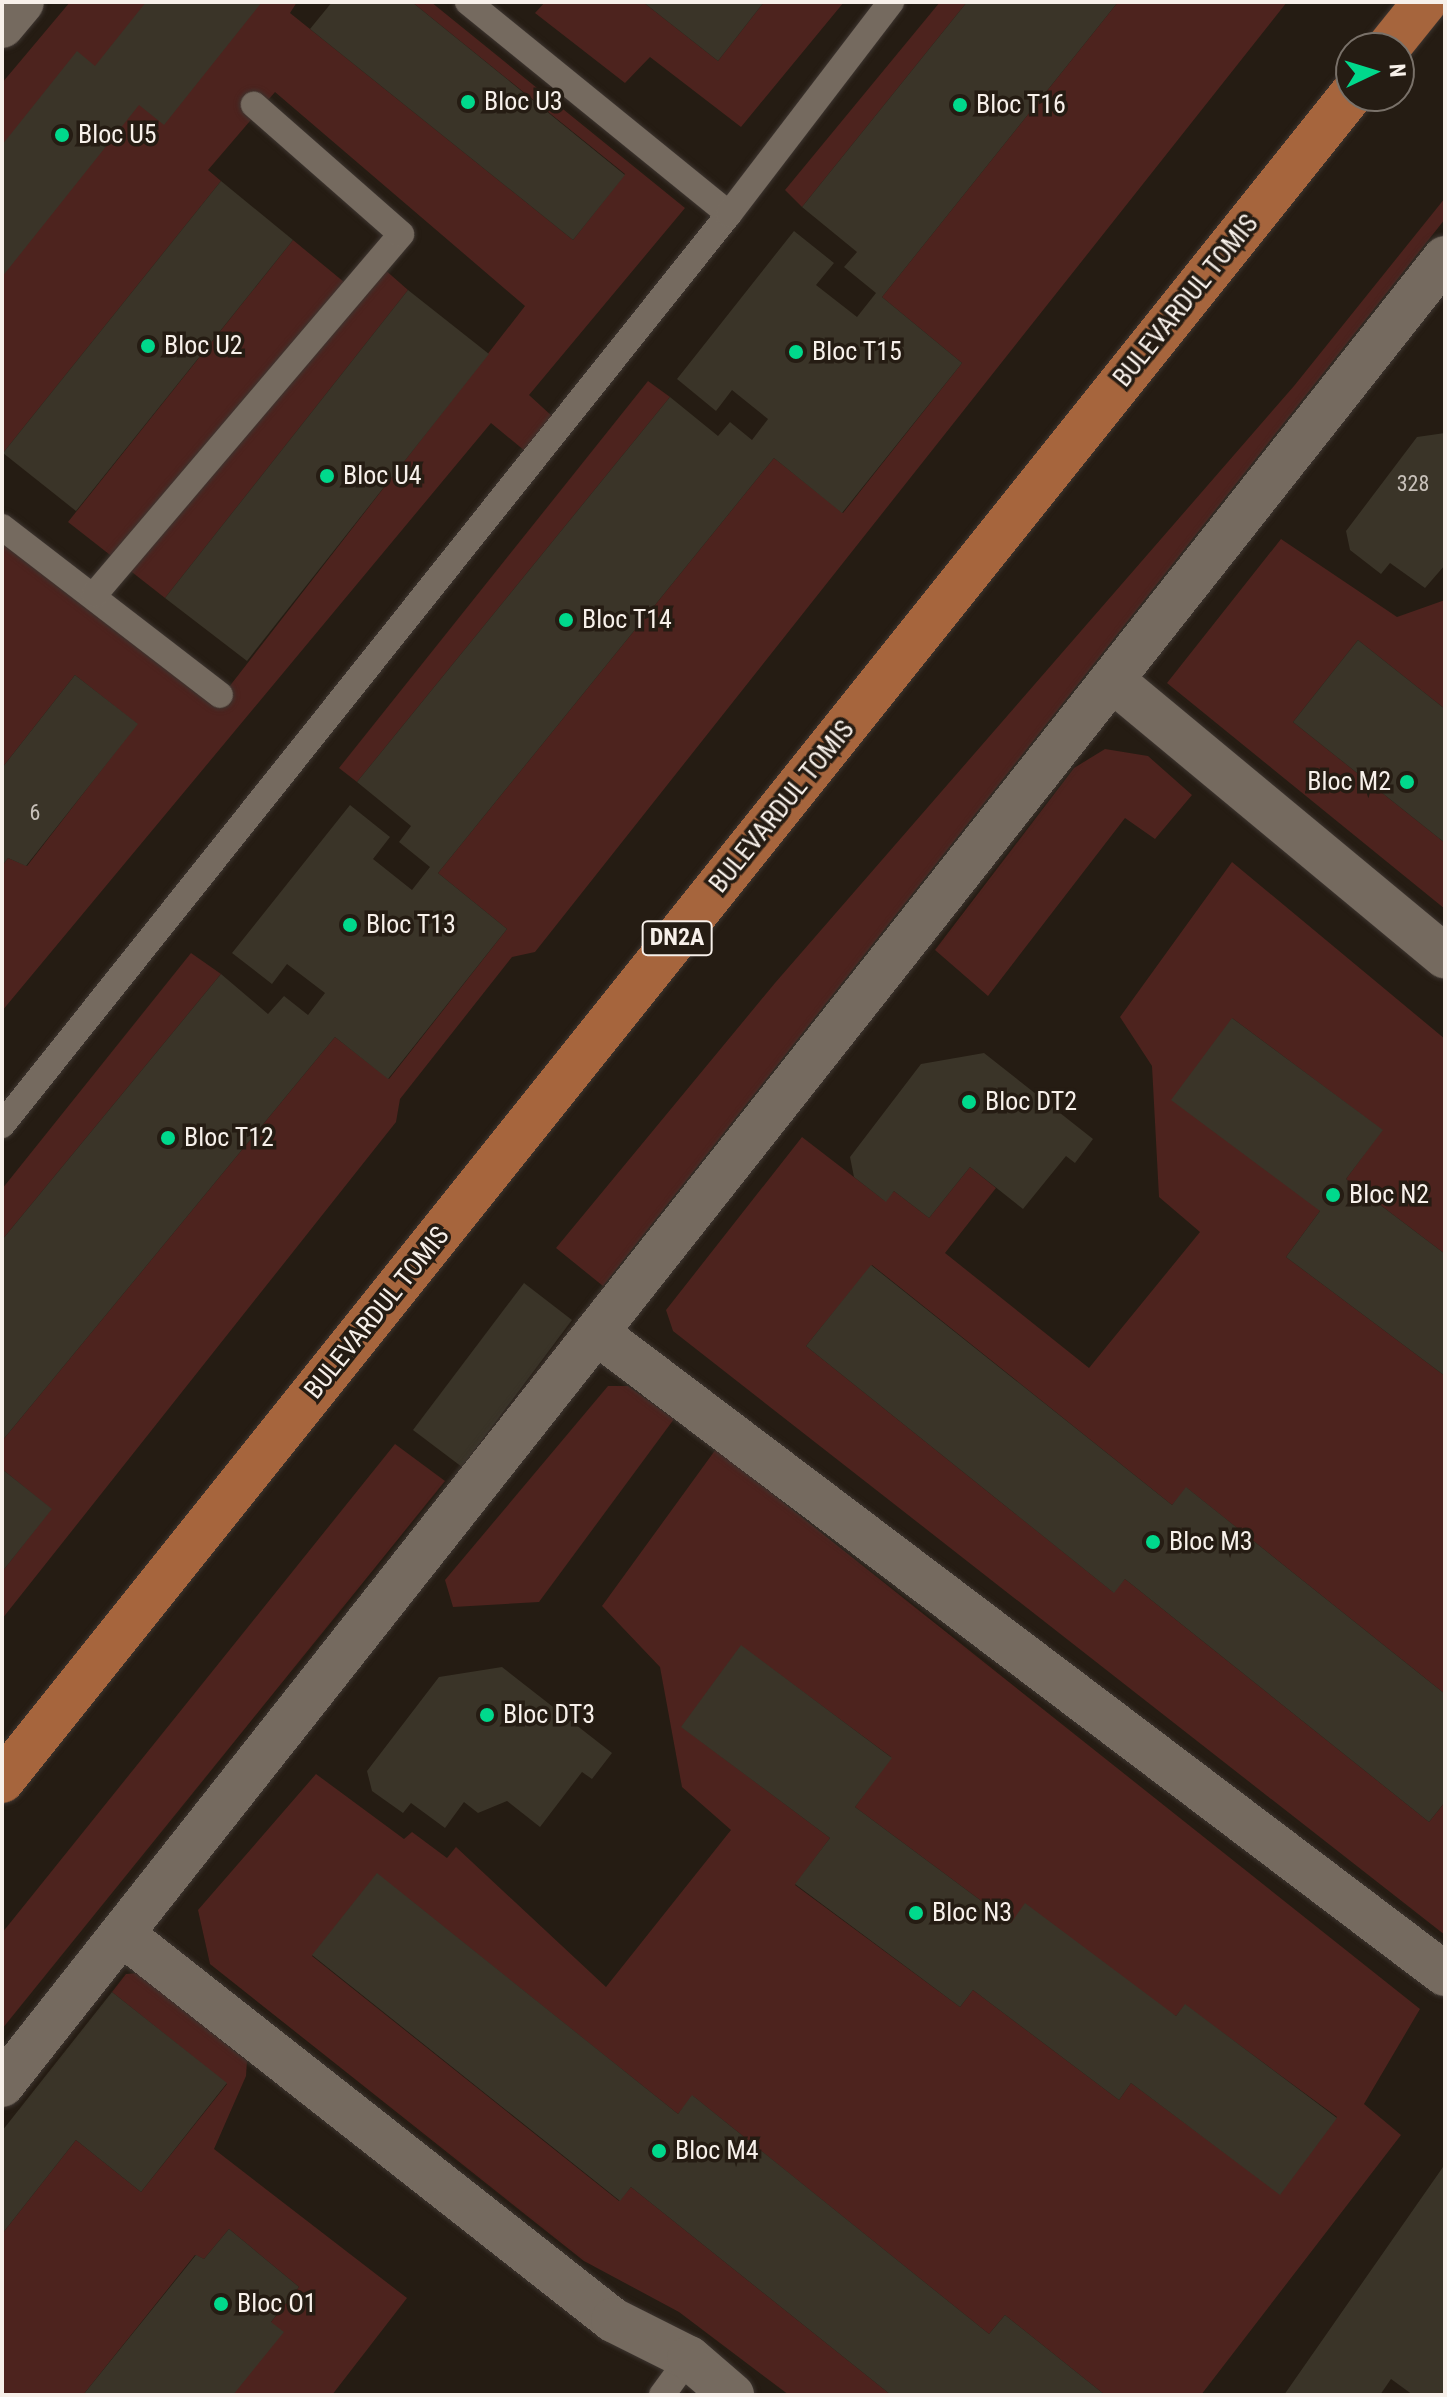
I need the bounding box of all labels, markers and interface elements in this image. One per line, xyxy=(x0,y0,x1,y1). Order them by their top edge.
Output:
north arrow xyxy=(1335,32,1415,112)
text: N xyxy=(1385,63,1410,78)
place label: Bloc U3 xyxy=(484,86,563,118)
place label: Bloc T16 xyxy=(976,89,1066,121)
marker: Bloc U3 xyxy=(459,93,477,111)
marker: Bloc T16 xyxy=(951,96,969,114)
place label: Bloc U5 xyxy=(78,119,157,151)
marker: Bloc U5 xyxy=(53,126,71,144)
street label: BULEVARDUL TOMIS xyxy=(1107,209,1265,393)
place label: Bloc U2 xyxy=(164,330,243,362)
place label: Bloc T15 xyxy=(812,336,902,368)
marker: Bloc U2 xyxy=(139,337,157,355)
marker: Bloc T15 xyxy=(787,343,805,361)
place label: Bloc U4 xyxy=(343,460,422,492)
marker: Bloc U4 xyxy=(318,467,336,485)
house number: 328 xyxy=(1397,471,1429,497)
place label: Bloc T14 xyxy=(582,604,672,636)
marker: Bloc T14 xyxy=(557,611,575,629)
street label: BULEVARDUL TOMIS xyxy=(703,715,861,899)
place label: Bloc M2 xyxy=(1307,766,1391,798)
marker: Bloc M2 xyxy=(1398,773,1416,791)
house number: 6 xyxy=(30,800,40,826)
place label: Bloc T13 xyxy=(366,909,456,941)
marker: Bloc T13 xyxy=(341,916,359,934)
road number: DN2A xyxy=(641,918,713,958)
place label: Bloc DT2 xyxy=(985,1086,1077,1118)
marker: Bloc DT2 xyxy=(960,1093,978,1111)
place label: Bloc T12 xyxy=(184,1122,274,1154)
marker: Bloc T12 xyxy=(159,1129,177,1147)
place label: Bloc N2 xyxy=(1349,1179,1429,1211)
marker: Bloc N2 xyxy=(1324,1186,1342,1204)
street label: BULEVARDUL TOMIS xyxy=(298,1221,456,1405)
place label: Bloc M3 xyxy=(1169,1526,1253,1558)
marker: Bloc M3 xyxy=(1144,1533,1162,1551)
place label: Bloc DT3 xyxy=(503,1699,595,1731)
marker: Bloc DT3 xyxy=(478,1706,496,1724)
place label: Bloc N3 xyxy=(932,1897,1012,1929)
marker: Bloc N3 xyxy=(907,1904,925,1922)
place label: Bloc M4 xyxy=(675,2135,759,2167)
marker: Bloc M4 xyxy=(650,2142,668,2160)
place label: Bloc O1 xyxy=(237,2288,317,2320)
marker: Bloc O1 xyxy=(212,2295,230,2313)

